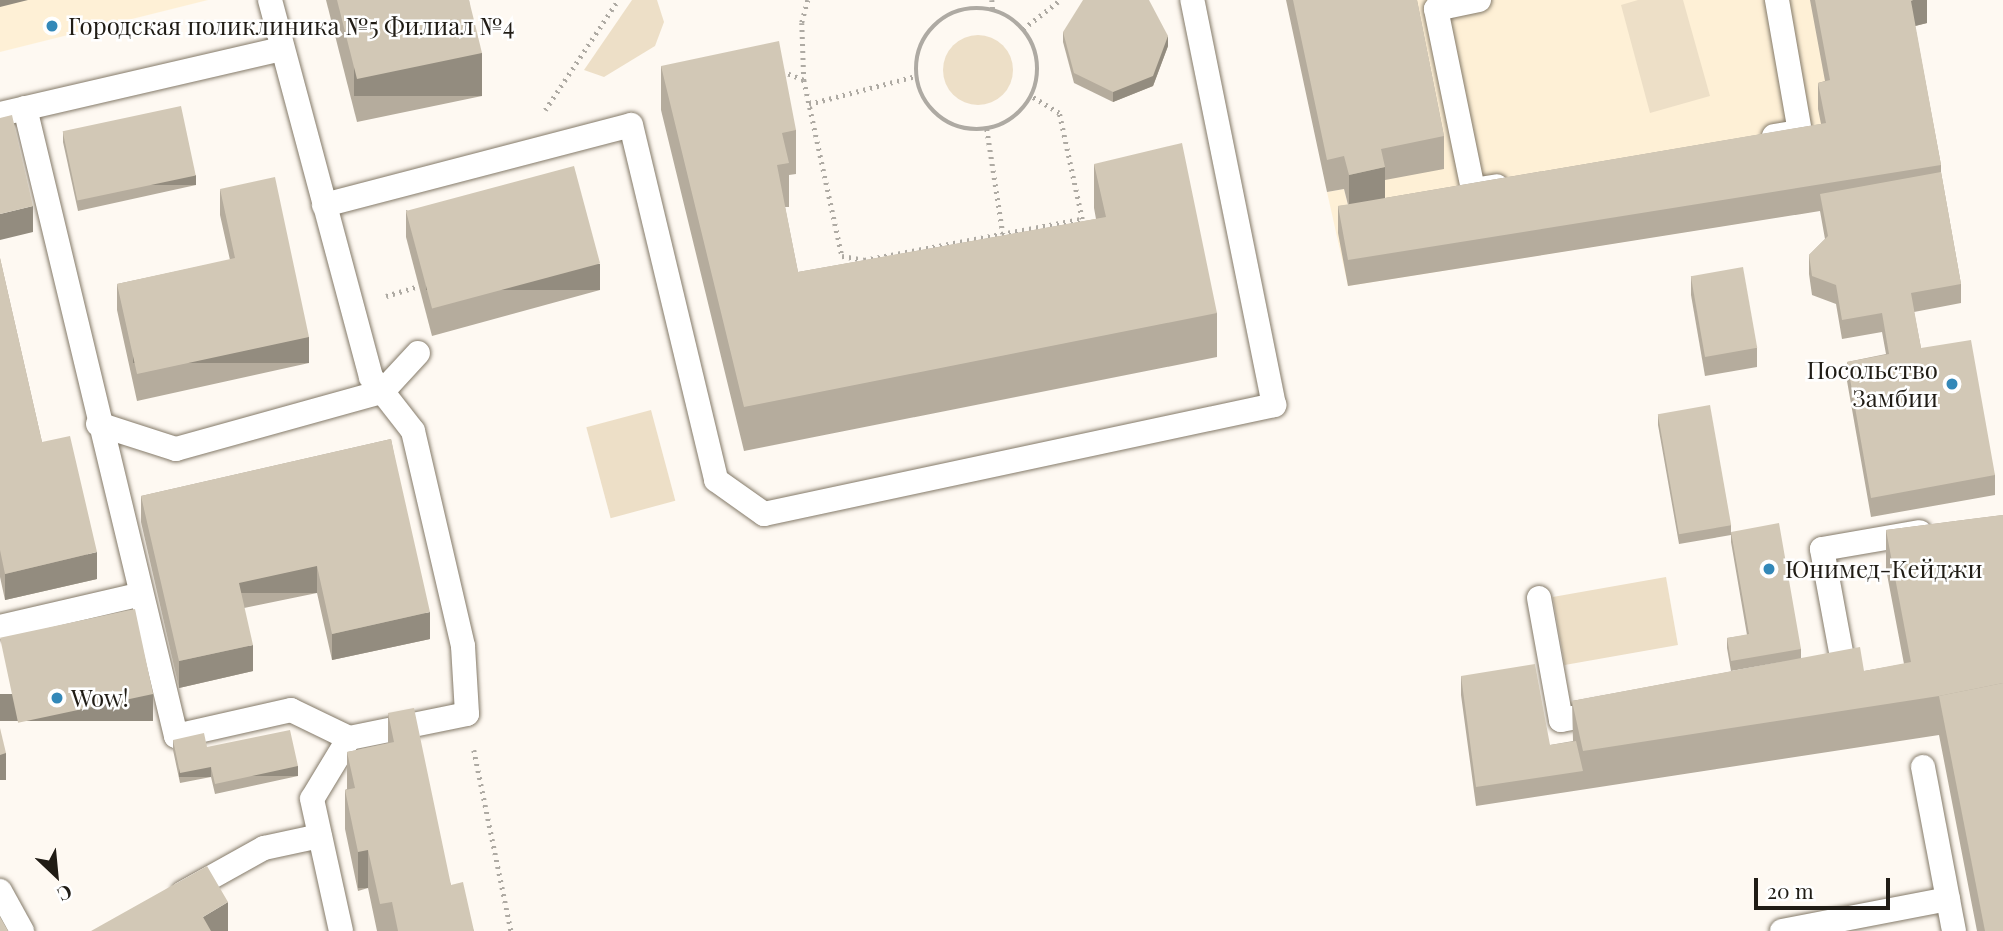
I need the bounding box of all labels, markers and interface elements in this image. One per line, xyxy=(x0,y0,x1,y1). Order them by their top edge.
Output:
place label: Городская поликлиника №5 Филиал №4 xyxy=(68,12,515,40)
marker: Городская поликлиника №5 Филиал №4 xyxy=(42,16,62,36)
place label: Посольство Замбии xyxy=(1807,356,1938,412)
marker: Посольство Замбии xyxy=(1944,376,1960,392)
place label: Юнимед-Кейджи xyxy=(1785,555,1982,583)
marker: Юнимед-Кейджи xyxy=(1759,559,1779,579)
place label: Wow! xyxy=(71,684,129,712)
marker: Wow! xyxy=(49,690,65,706)
north arrow xyxy=(21,840,91,910)
scale bar xyxy=(1758,864,1895,908)
text: 20 m xyxy=(1767,876,1814,904)
text: С xyxy=(53,879,77,908)

